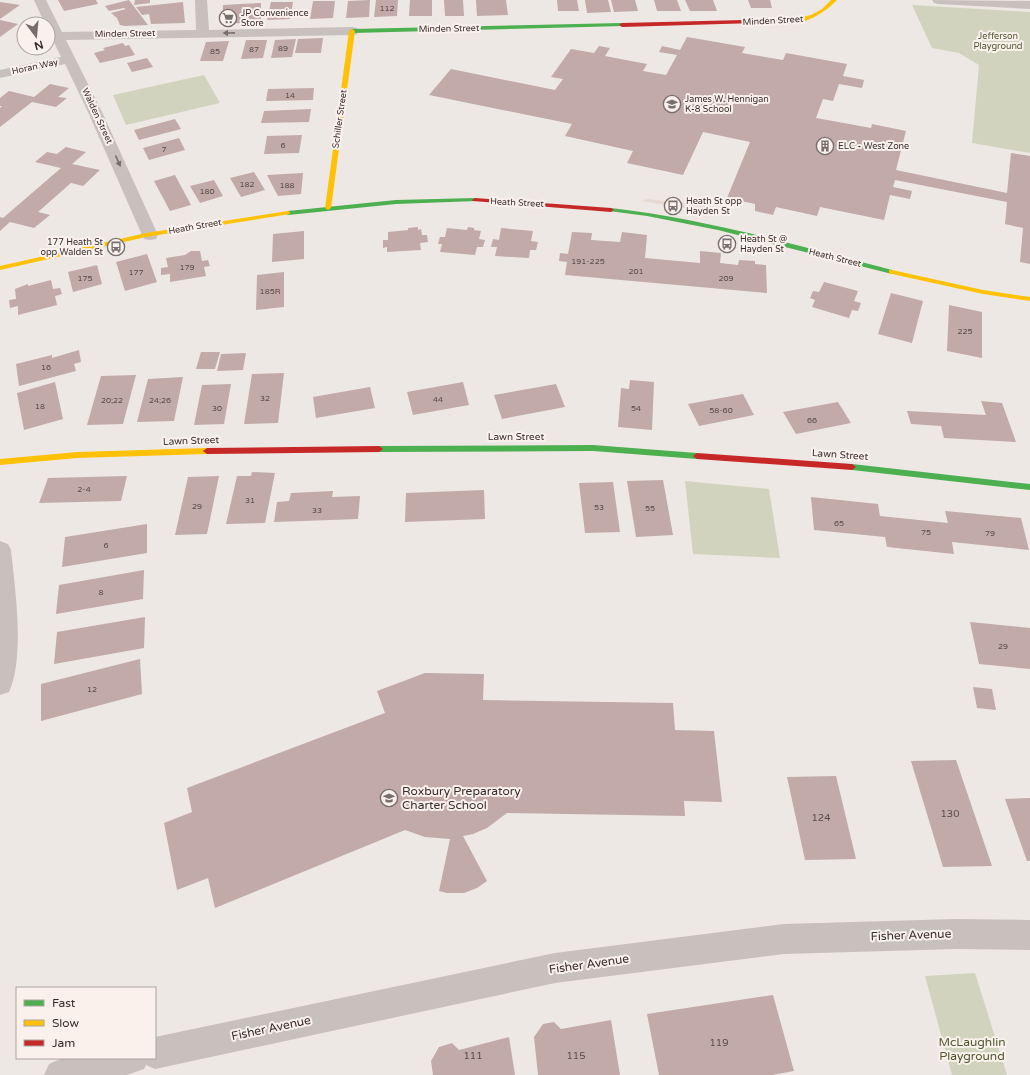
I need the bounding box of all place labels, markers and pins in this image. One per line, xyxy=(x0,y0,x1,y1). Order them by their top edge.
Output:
supermarket icon: JP Convenience Store xyxy=(218,8,238,28)
place label: JP Convenience Store xyxy=(241,8,309,29)
school or university icon: James W. Hennigan K-8 School xyxy=(662,94,682,114)
place label: James W. Hennigan K-8 School xyxy=(685,94,769,115)
building icon: ELC - West Zone xyxy=(815,136,835,156)
place label: ELC - West Zone xyxy=(838,141,909,152)
bus stop icon: Heath St opp Hayden St xyxy=(663,196,683,216)
place label: Heath St opp Hayden St xyxy=(686,196,742,217)
bus stop icon: Heath St @ Hayden St xyxy=(717,234,737,254)
place label: Heath St @ Hayden St xyxy=(740,234,787,255)
place label: 177 Heath St opp Walden St xyxy=(40,237,104,258)
bus stop icon: 177 Heath St opp Walden St xyxy=(106,237,126,257)
place label: Roxbury Preparatory Charter School xyxy=(402,784,521,812)
school or university icon: Roxbury Preparatory Charter School xyxy=(379,788,399,808)

